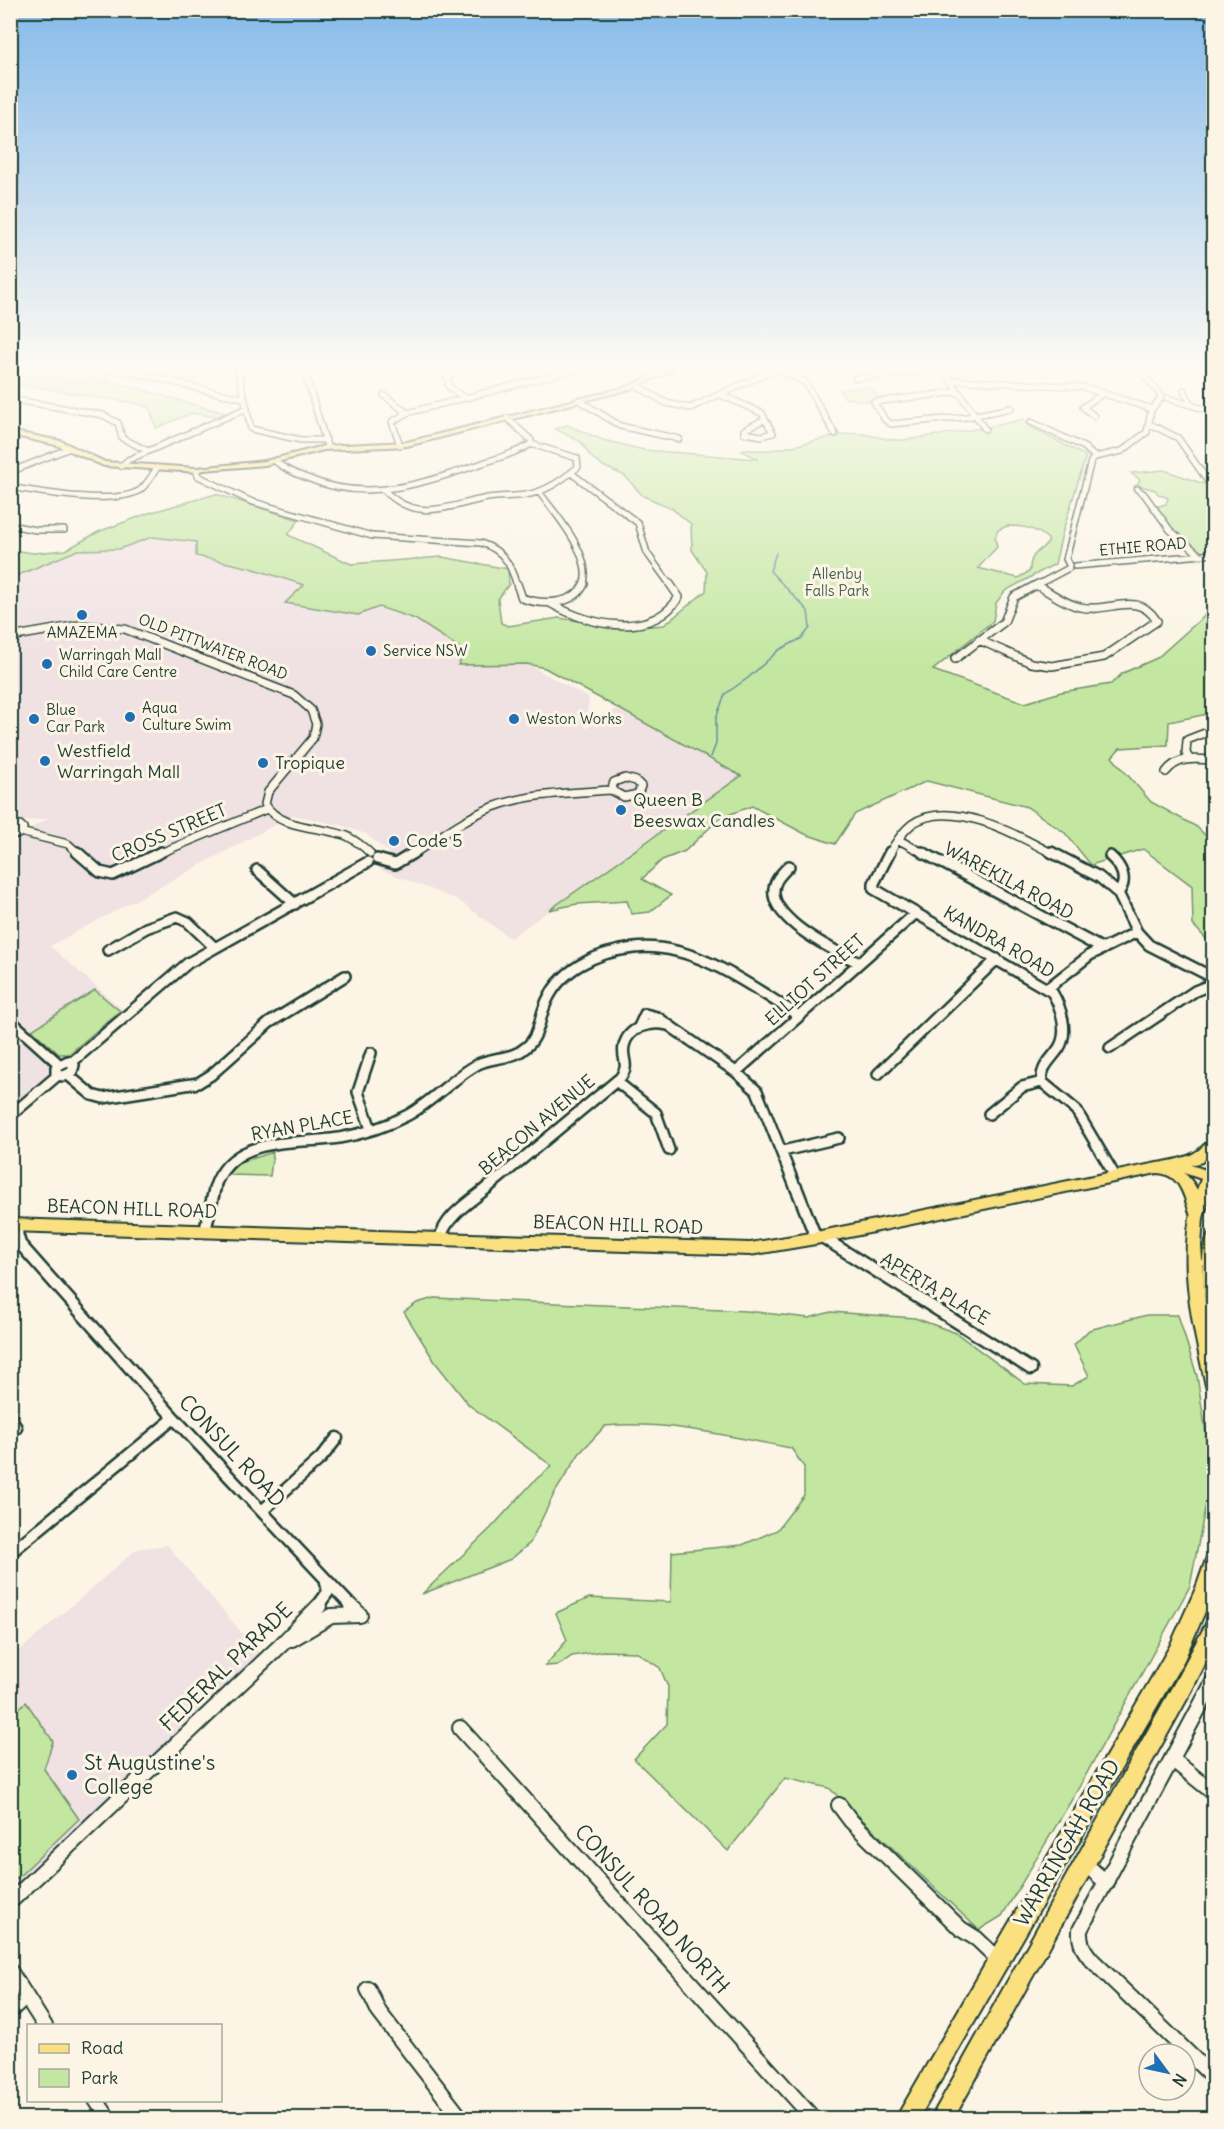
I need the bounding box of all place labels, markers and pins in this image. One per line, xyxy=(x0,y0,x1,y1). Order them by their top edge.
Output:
marker: AMAZEMA xyxy=(75,608,89,622)
place label: AMAZEMA xyxy=(47,623,118,642)
place label: Service NSW xyxy=(383,641,468,660)
marker: Service NSW xyxy=(364,644,378,658)
place label: Warringah Mall Child Care Centre xyxy=(59,645,177,681)
marker: Warringah Mall Child Care Centre xyxy=(40,657,54,671)
place label: Aqua Culture Swim xyxy=(142,698,231,734)
place label: Blue Car Park xyxy=(46,700,105,736)
place label: Weston Works xyxy=(526,709,622,728)
marker: Aqua Culture Swim xyxy=(123,710,137,724)
marker: Blue Car Park xyxy=(27,712,41,726)
marker: Weston Works xyxy=(507,712,521,726)
place label: Westfield Warringah Mall xyxy=(57,739,180,783)
place label: Tropique xyxy=(275,751,345,774)
marker: Westfield Warringah Mall xyxy=(38,754,52,768)
marker: Tropique xyxy=(256,756,270,770)
place label: Queen B Beeswax Candles xyxy=(633,788,775,832)
marker: Queen B Beeswax Candles xyxy=(614,803,628,817)
place label: Code 5 xyxy=(406,829,463,852)
marker: Code 5 xyxy=(387,834,401,848)
place label: St Augustine's College xyxy=(84,1749,215,1800)
marker: St Augustine's College xyxy=(65,1768,79,1782)

